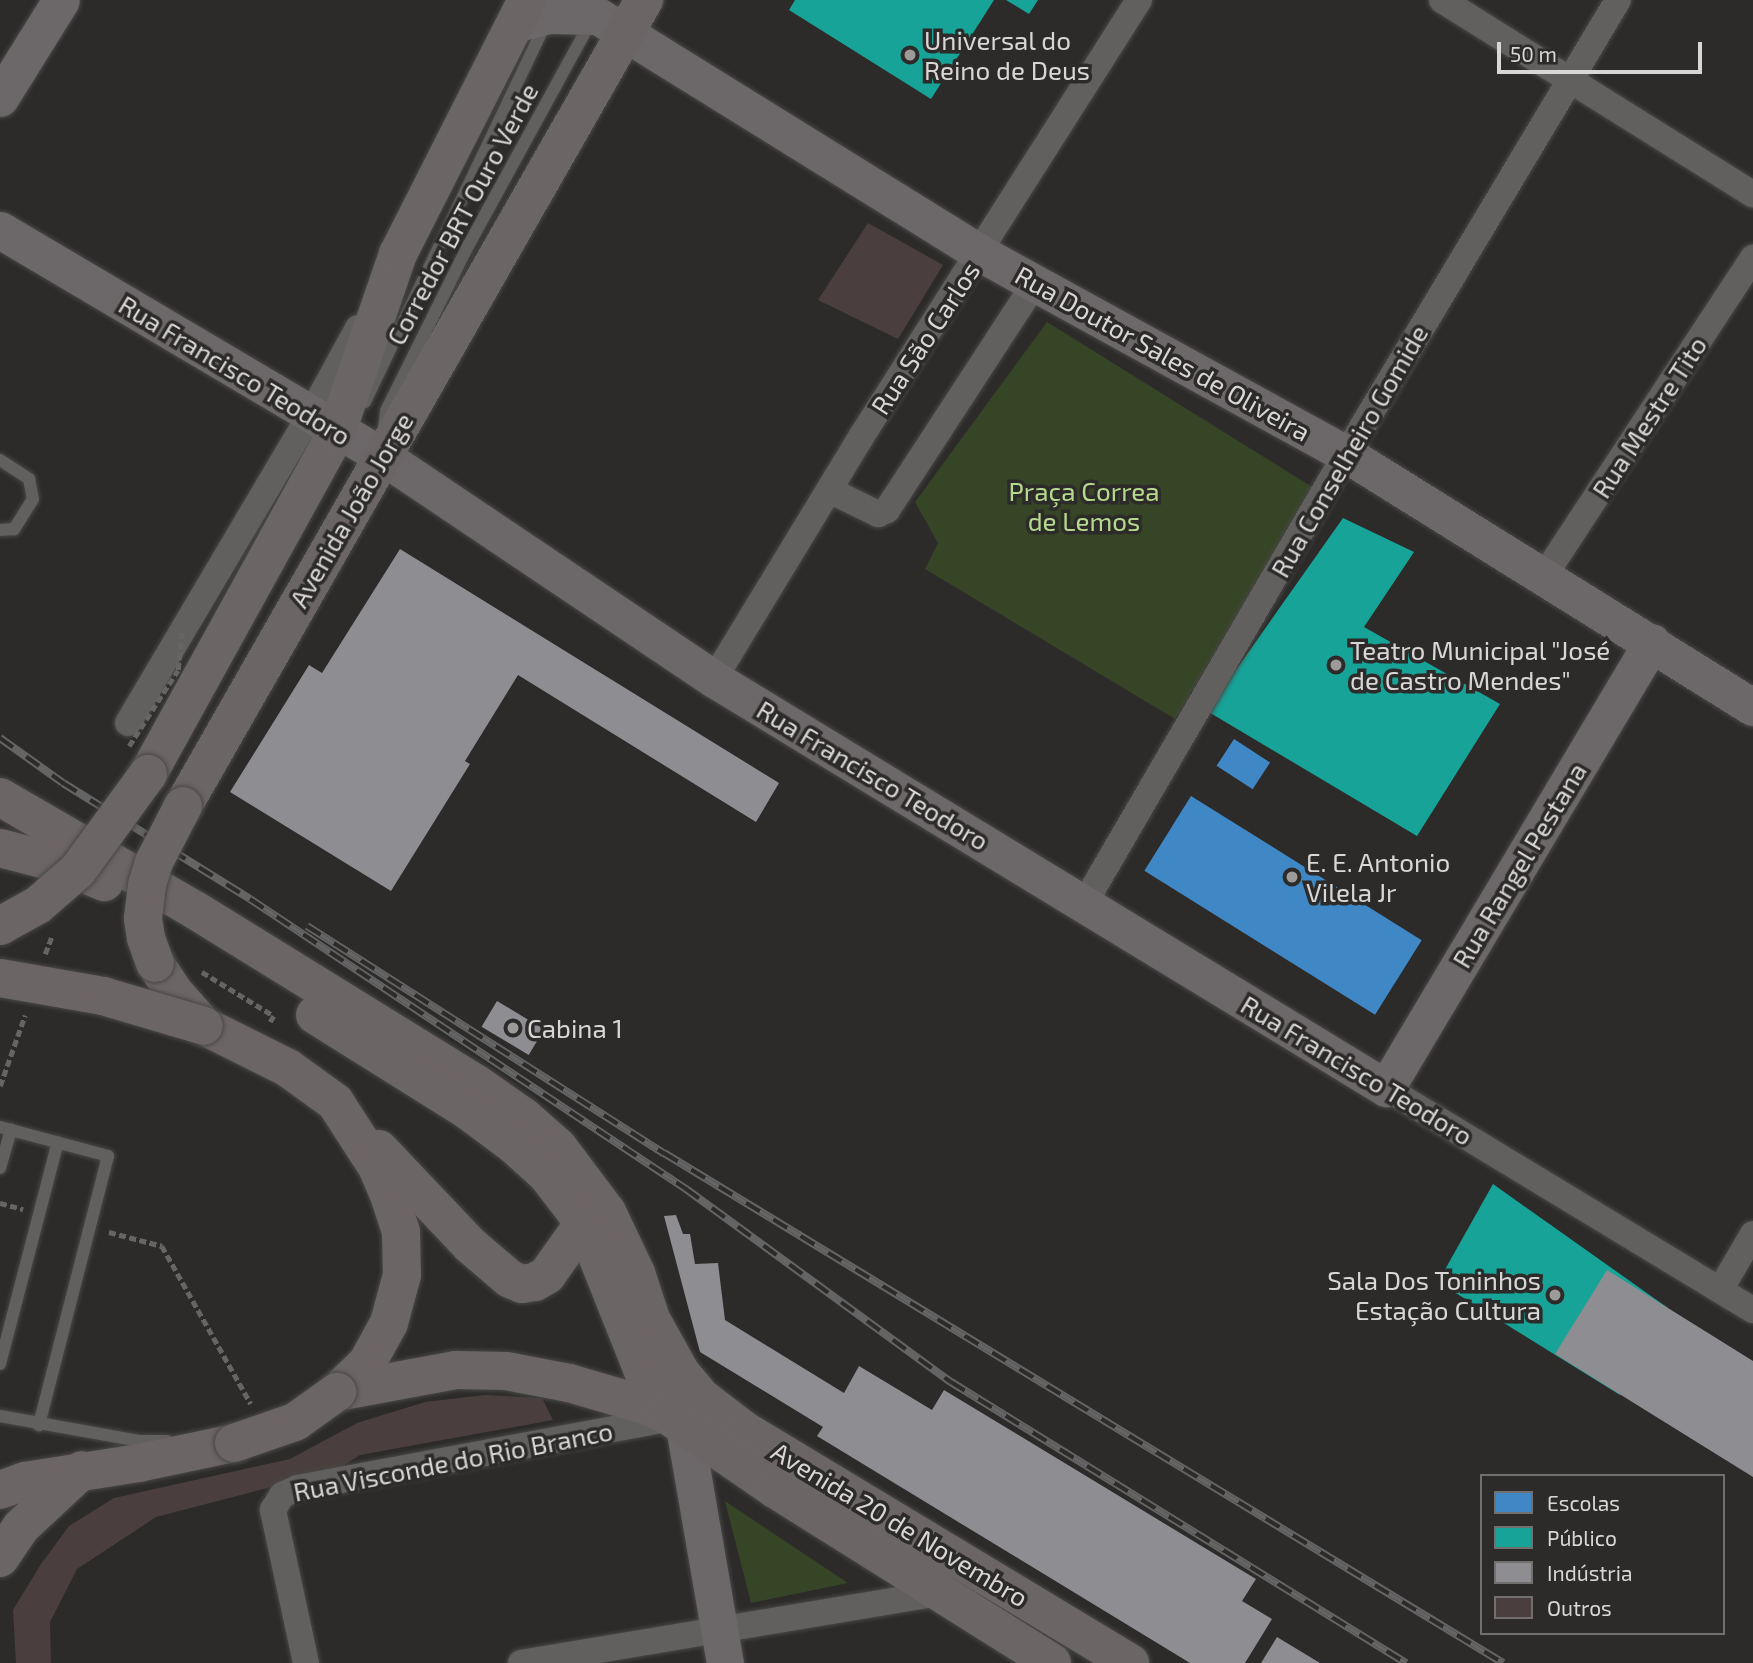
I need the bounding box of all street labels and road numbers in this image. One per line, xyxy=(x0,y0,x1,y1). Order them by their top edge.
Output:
street label: Corredor BRT Ouro Verde xyxy=(379,77,545,351)
street label: Rua São Carlos xyxy=(864,256,986,420)
street label: Rua Doutor Sales de Oliveira xyxy=(1010,259,1316,447)
street label: Rua Francisco Teodoro xyxy=(113,288,357,452)
street label: Rua Conselheiro Gomide xyxy=(1264,319,1434,583)
street label: Rua Mestre Tito xyxy=(1585,330,1713,504)
street label: Avenida João Jorge xyxy=(282,407,420,613)
street label: Rua Francisco Teodoro xyxy=(751,693,995,857)
street label: Rua Rangel Pestana xyxy=(1445,757,1593,973)
street label: Rua Francisco Teodoro xyxy=(1235,988,1479,1152)
street label: Rua Visconde do Rio Branco xyxy=(290,1415,616,1507)
street label: Avenida 20 de Novembro xyxy=(766,1435,1034,1613)

